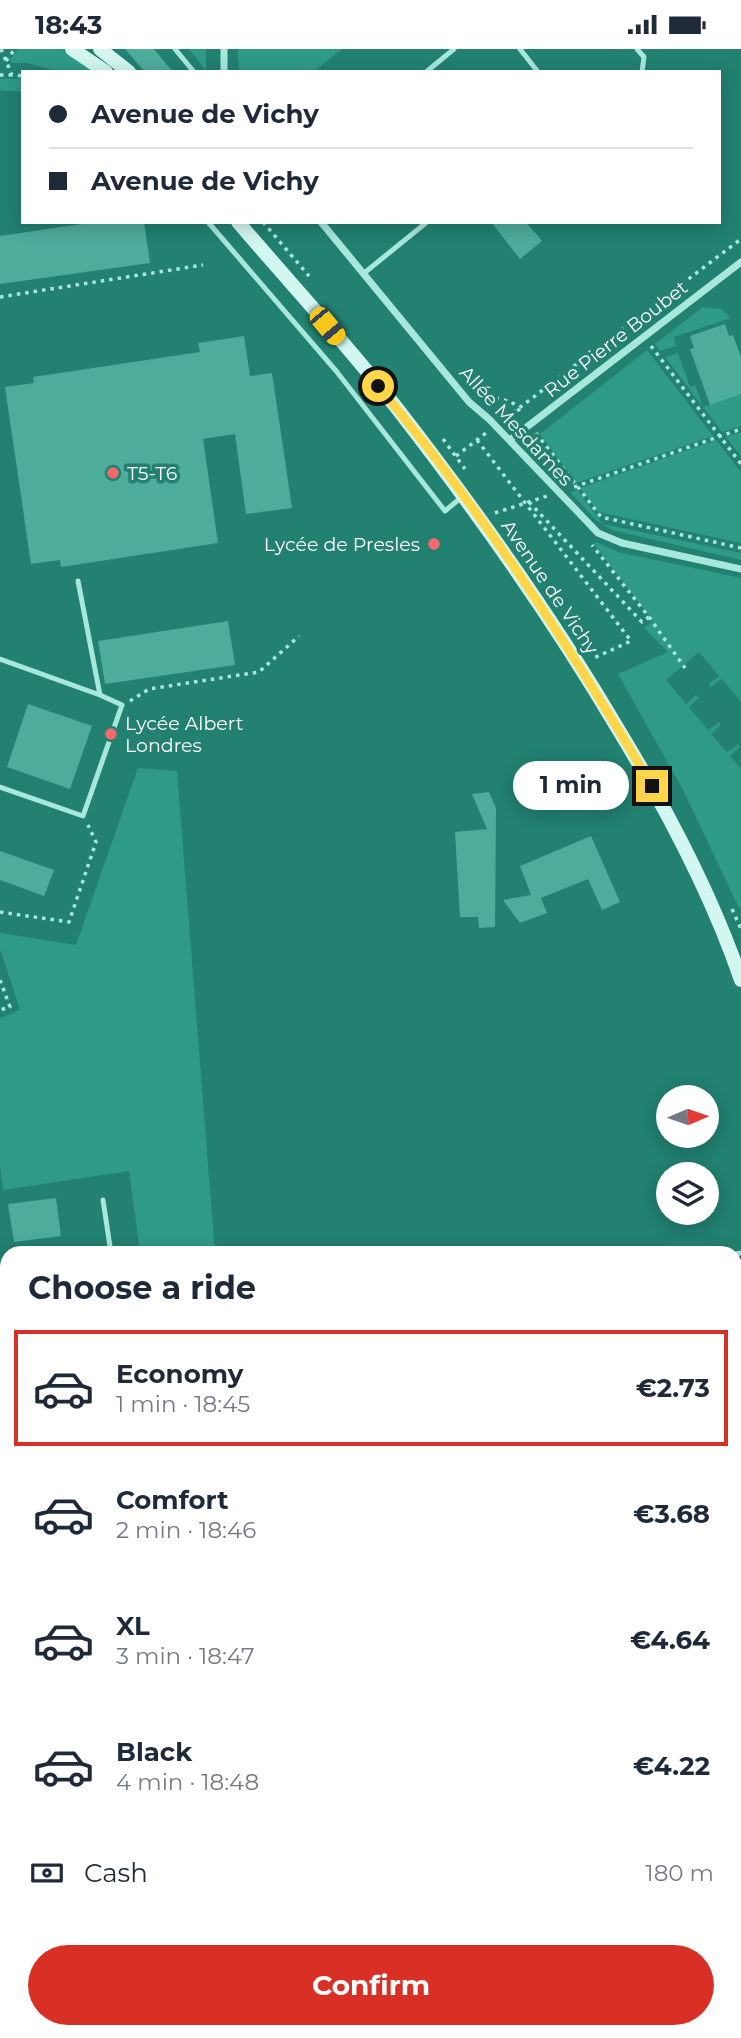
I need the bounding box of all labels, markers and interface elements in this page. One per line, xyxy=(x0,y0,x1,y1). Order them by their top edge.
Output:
text: 18:43 xyxy=(35,9,102,41)
text: Avenue de Vichy xyxy=(91,98,319,130)
text: Avenue de Vichy xyxy=(91,165,319,197)
street label: Rue Pierre Boubet xyxy=(540,276,692,402)
car xyxy=(306,303,349,349)
street label: Allée Mesdames xyxy=(455,361,577,491)
route start xyxy=(362,370,394,402)
place label: T5-T6 xyxy=(127,462,177,485)
marker: T5-T6 xyxy=(105,465,121,481)
street label: Avenue de Vichy xyxy=(496,515,604,659)
place label: Lycée de Presles xyxy=(264,533,420,556)
marker: Lycée de Presles xyxy=(426,536,442,552)
place label: Lycée Albert Londres xyxy=(125,712,244,757)
marker: Lycée Albert Londres xyxy=(103,726,119,742)
callout: 1 min xyxy=(512,761,628,811)
route end xyxy=(636,770,668,802)
text: 1 min xyxy=(540,771,602,799)
north arrow xyxy=(656,1085,719,1148)
map controls xyxy=(656,1085,719,1225)
button: layers xyxy=(656,1162,719,1225)
text: Choose a ride xyxy=(28,1268,256,1307)
icon: car xyxy=(32,1357,95,1420)
text: Economy xyxy=(116,1358,243,1390)
text: €2.73 xyxy=(636,1372,710,1404)
text: 1 min · 18:45 xyxy=(116,1390,250,1418)
icon: car xyxy=(32,1483,95,1546)
text: Comfort xyxy=(116,1484,228,1516)
text: €3.68 xyxy=(633,1498,710,1530)
text: 2 min · 18:46 xyxy=(116,1516,256,1544)
icon: car xyxy=(32,1609,95,1672)
text: XL xyxy=(116,1610,150,1642)
text: €4.64 xyxy=(630,1624,710,1656)
text: 3 min · 18:47 xyxy=(116,1642,254,1670)
icon: car xyxy=(32,1735,95,1798)
text: Black xyxy=(116,1736,192,1768)
text: €4.22 xyxy=(633,1750,710,1782)
text: 4 min · 18:48 xyxy=(116,1768,259,1796)
icon: cash xyxy=(28,1854,66,1892)
text: Cash xyxy=(84,1857,148,1889)
text: 180 m xyxy=(645,1859,714,1887)
button: Confirm xyxy=(28,1945,714,2025)

